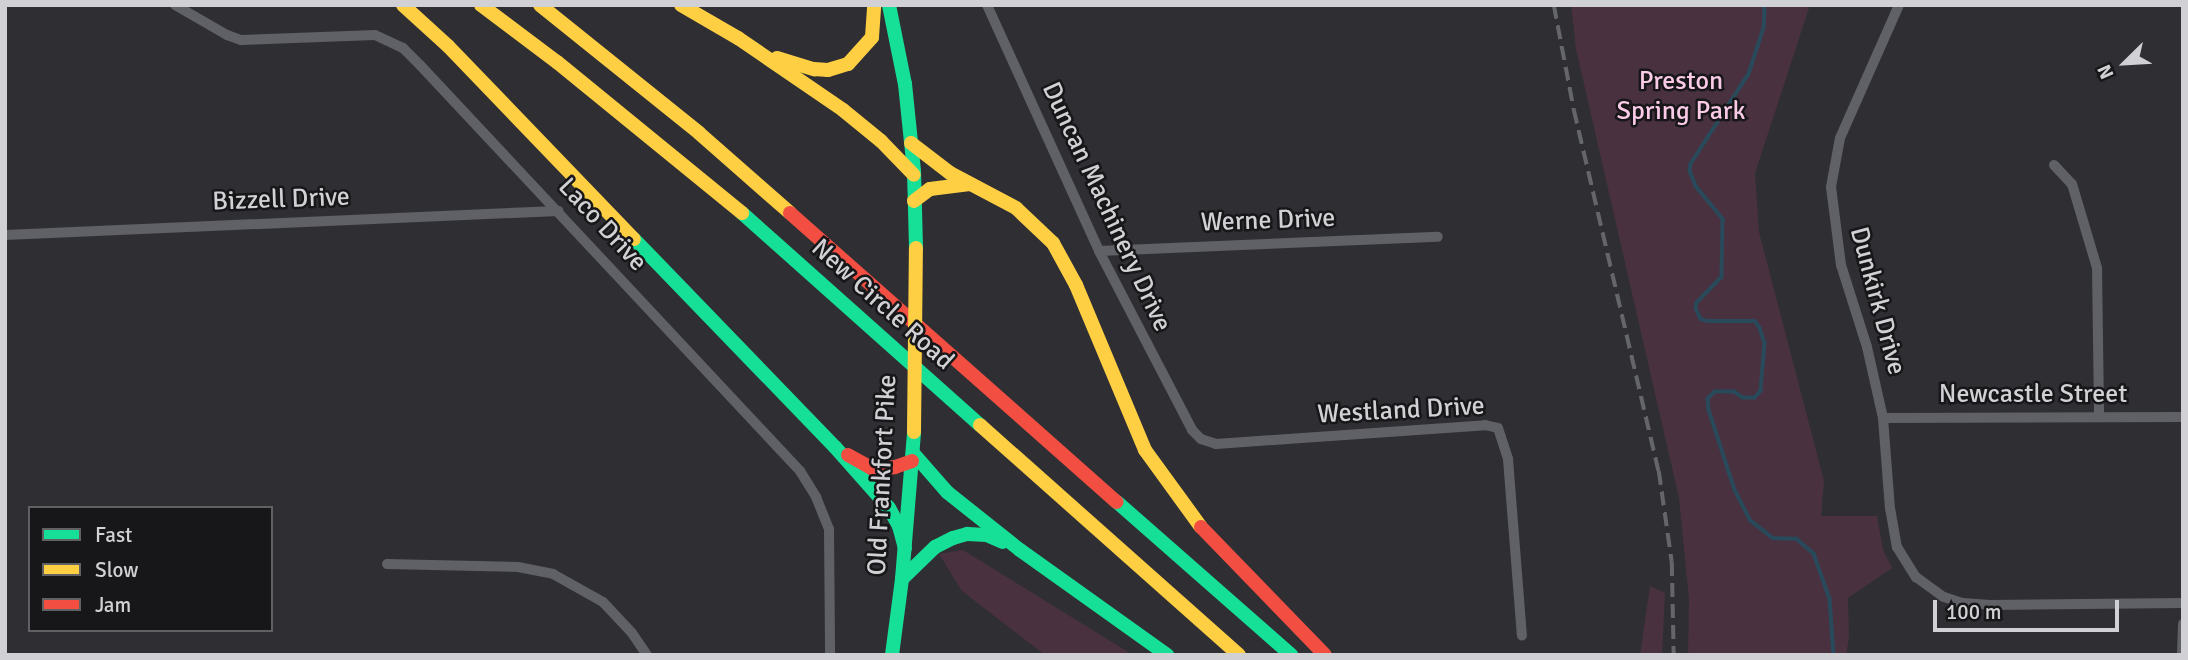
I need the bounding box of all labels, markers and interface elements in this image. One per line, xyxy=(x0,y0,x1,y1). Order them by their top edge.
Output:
north arrow xyxy=(2090,28,2160,98)
text: N xyxy=(2092,61,2119,82)
park label: Preston Spring Park xyxy=(1617,66,1745,128)
street label: Duncan Machinery Drive xyxy=(1034,77,1178,337)
street label: Laco Drive xyxy=(551,172,653,278)
street label: Bizzell Drive xyxy=(212,182,350,218)
street label: Werne Drive xyxy=(1200,203,1336,239)
street label: Dunkirk Drive xyxy=(1842,224,1912,378)
street label: New Circle Road xyxy=(804,233,960,377)
street label: Old Frankfort Pike xyxy=(862,374,904,576)
street label: Newcastle Street xyxy=(1939,379,2127,411)
street label: Westland Drive xyxy=(1317,391,1485,431)
legend xyxy=(28,506,273,632)
text: Fast xyxy=(95,522,132,548)
text: Slow xyxy=(95,557,139,583)
scale bar xyxy=(1936,586,2122,630)
text: Jam xyxy=(95,592,131,618)
text: 100 m xyxy=(1946,599,2001,625)

